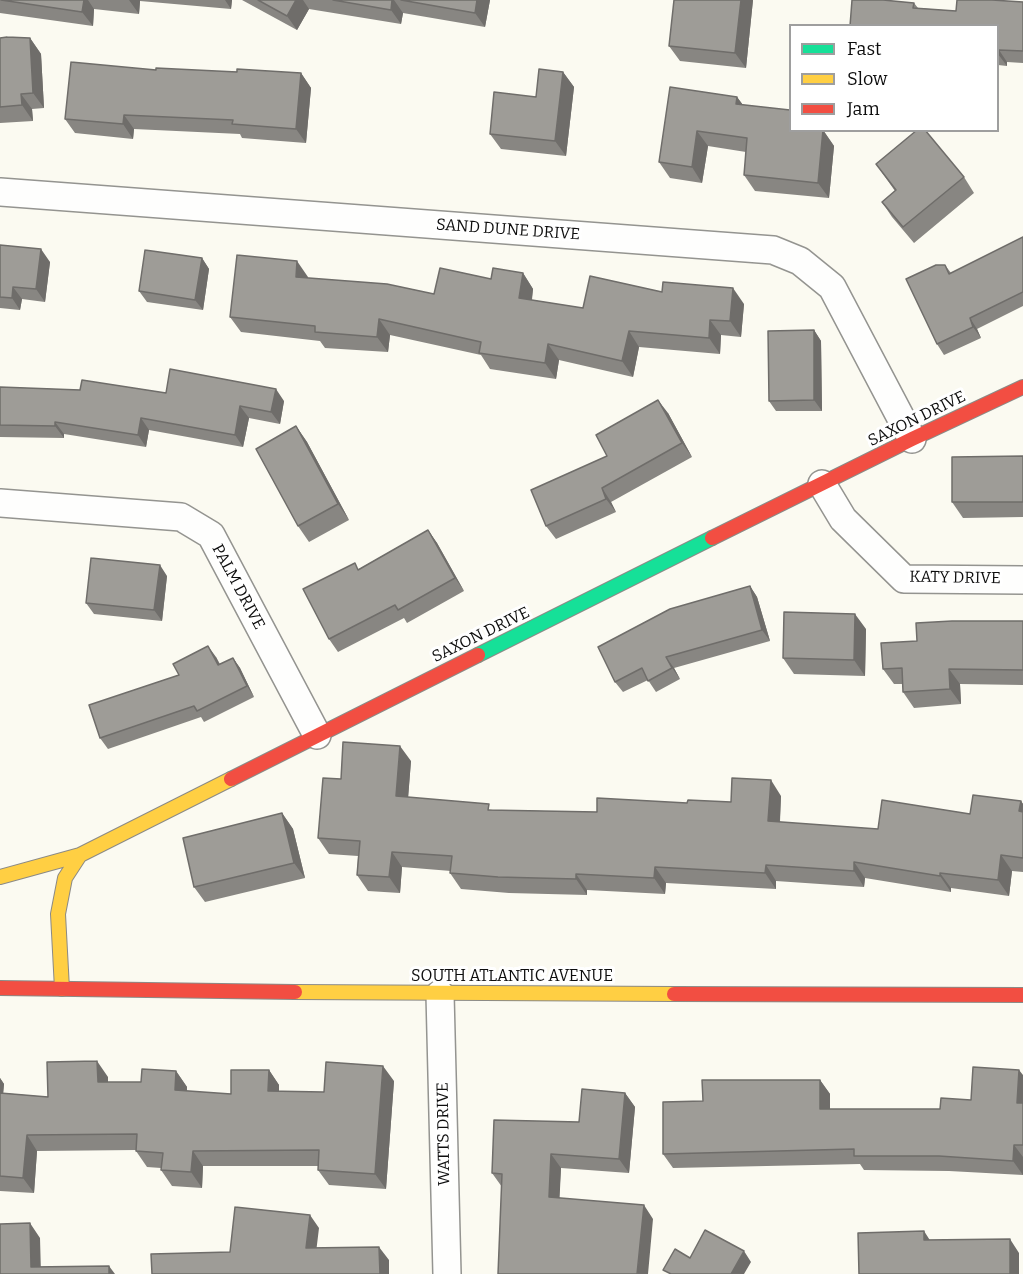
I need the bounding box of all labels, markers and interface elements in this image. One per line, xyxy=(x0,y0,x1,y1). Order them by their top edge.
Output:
legend xyxy=(789,24,999,132)
text: Fast xyxy=(847,38,882,60)
text: Slow xyxy=(847,68,887,90)
text: Jam xyxy=(847,98,880,120)
street label: SAND DUNE DRIVE xyxy=(435,215,581,245)
street label: SAXON DRIVE xyxy=(865,387,969,451)
street label: PALM DRIVE xyxy=(208,541,268,633)
street label: KATY DRIVE xyxy=(909,568,1001,588)
street label: SAXON DRIVE xyxy=(429,603,533,667)
street label: SOUTH ATLANTIC AVENUE xyxy=(411,967,613,987)
street label: WATTS DRIVE xyxy=(433,1082,455,1186)

